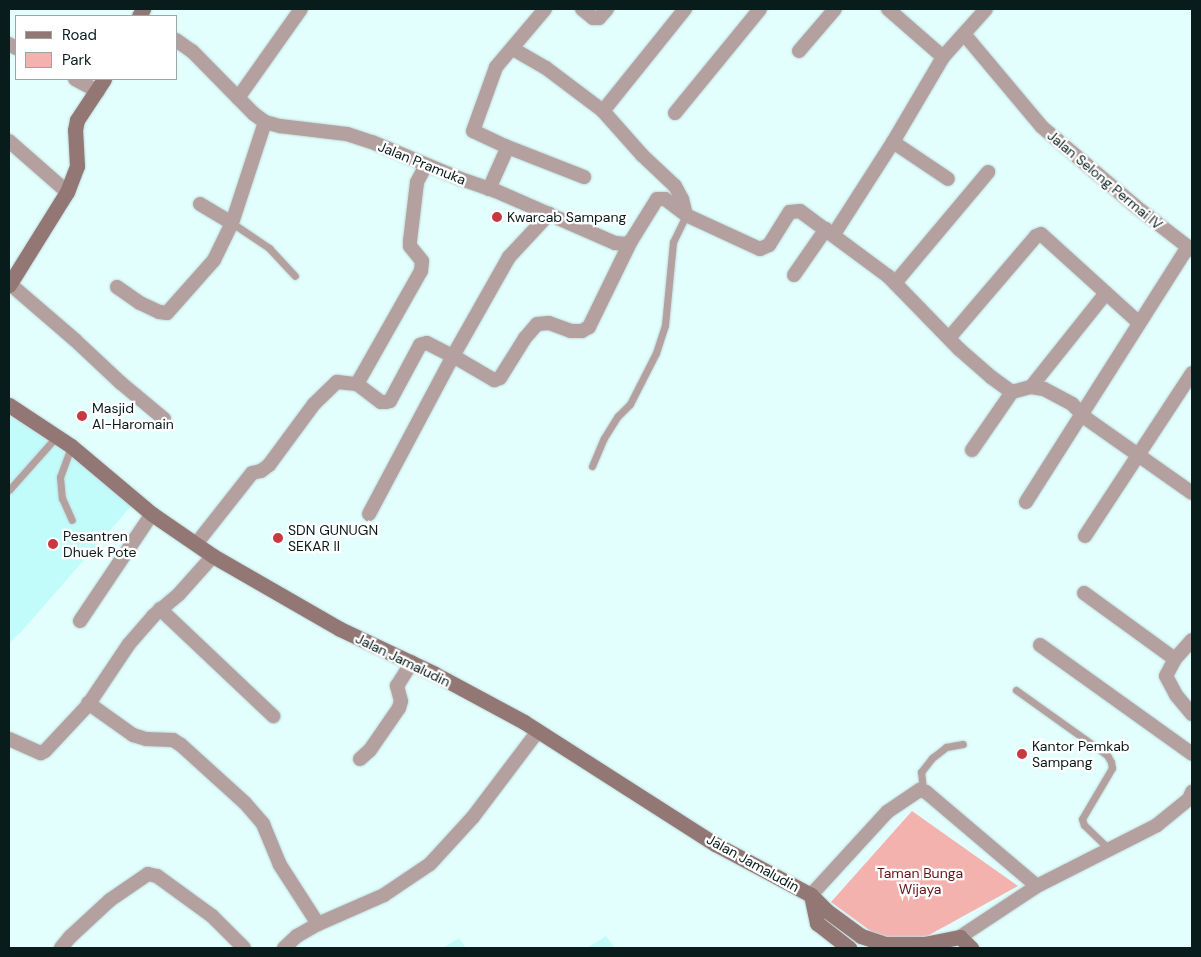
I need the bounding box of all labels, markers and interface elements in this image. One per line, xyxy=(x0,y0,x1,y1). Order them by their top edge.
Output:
legend xyxy=(15,15,178,80)
text: Road xyxy=(62,25,97,45)
text: Park xyxy=(62,50,92,70)
street label: Jalan Selong Permai IV xyxy=(1044,127,1166,233)
street label: Jalan Pramuka xyxy=(376,138,468,188)
place label: Kwarcab Sampang xyxy=(507,209,626,225)
marker: Kwarcab Sampang xyxy=(491,211,503,223)
place label: Masjid Al-Haromain xyxy=(92,400,174,432)
marker: Masjid Al-Haromain xyxy=(76,410,88,422)
place label: SDN GUNUGN SEKAR II xyxy=(288,522,378,554)
place label: Pesantren Dhuek Pote xyxy=(63,528,136,560)
marker: SDN GUNUGN SEKAR II xyxy=(272,532,284,544)
marker: Pesantren Dhuek Pote xyxy=(47,538,59,550)
street label: Jalan Jamaludin xyxy=(353,630,453,690)
place label: Kantor Pemkab Sampang xyxy=(1032,738,1130,770)
marker: Kantor Pemkab Sampang xyxy=(1016,748,1028,760)
street label: Jalan Jamaludin xyxy=(704,831,802,895)
park label: Taman Bunga Wijaya xyxy=(877,865,963,898)

